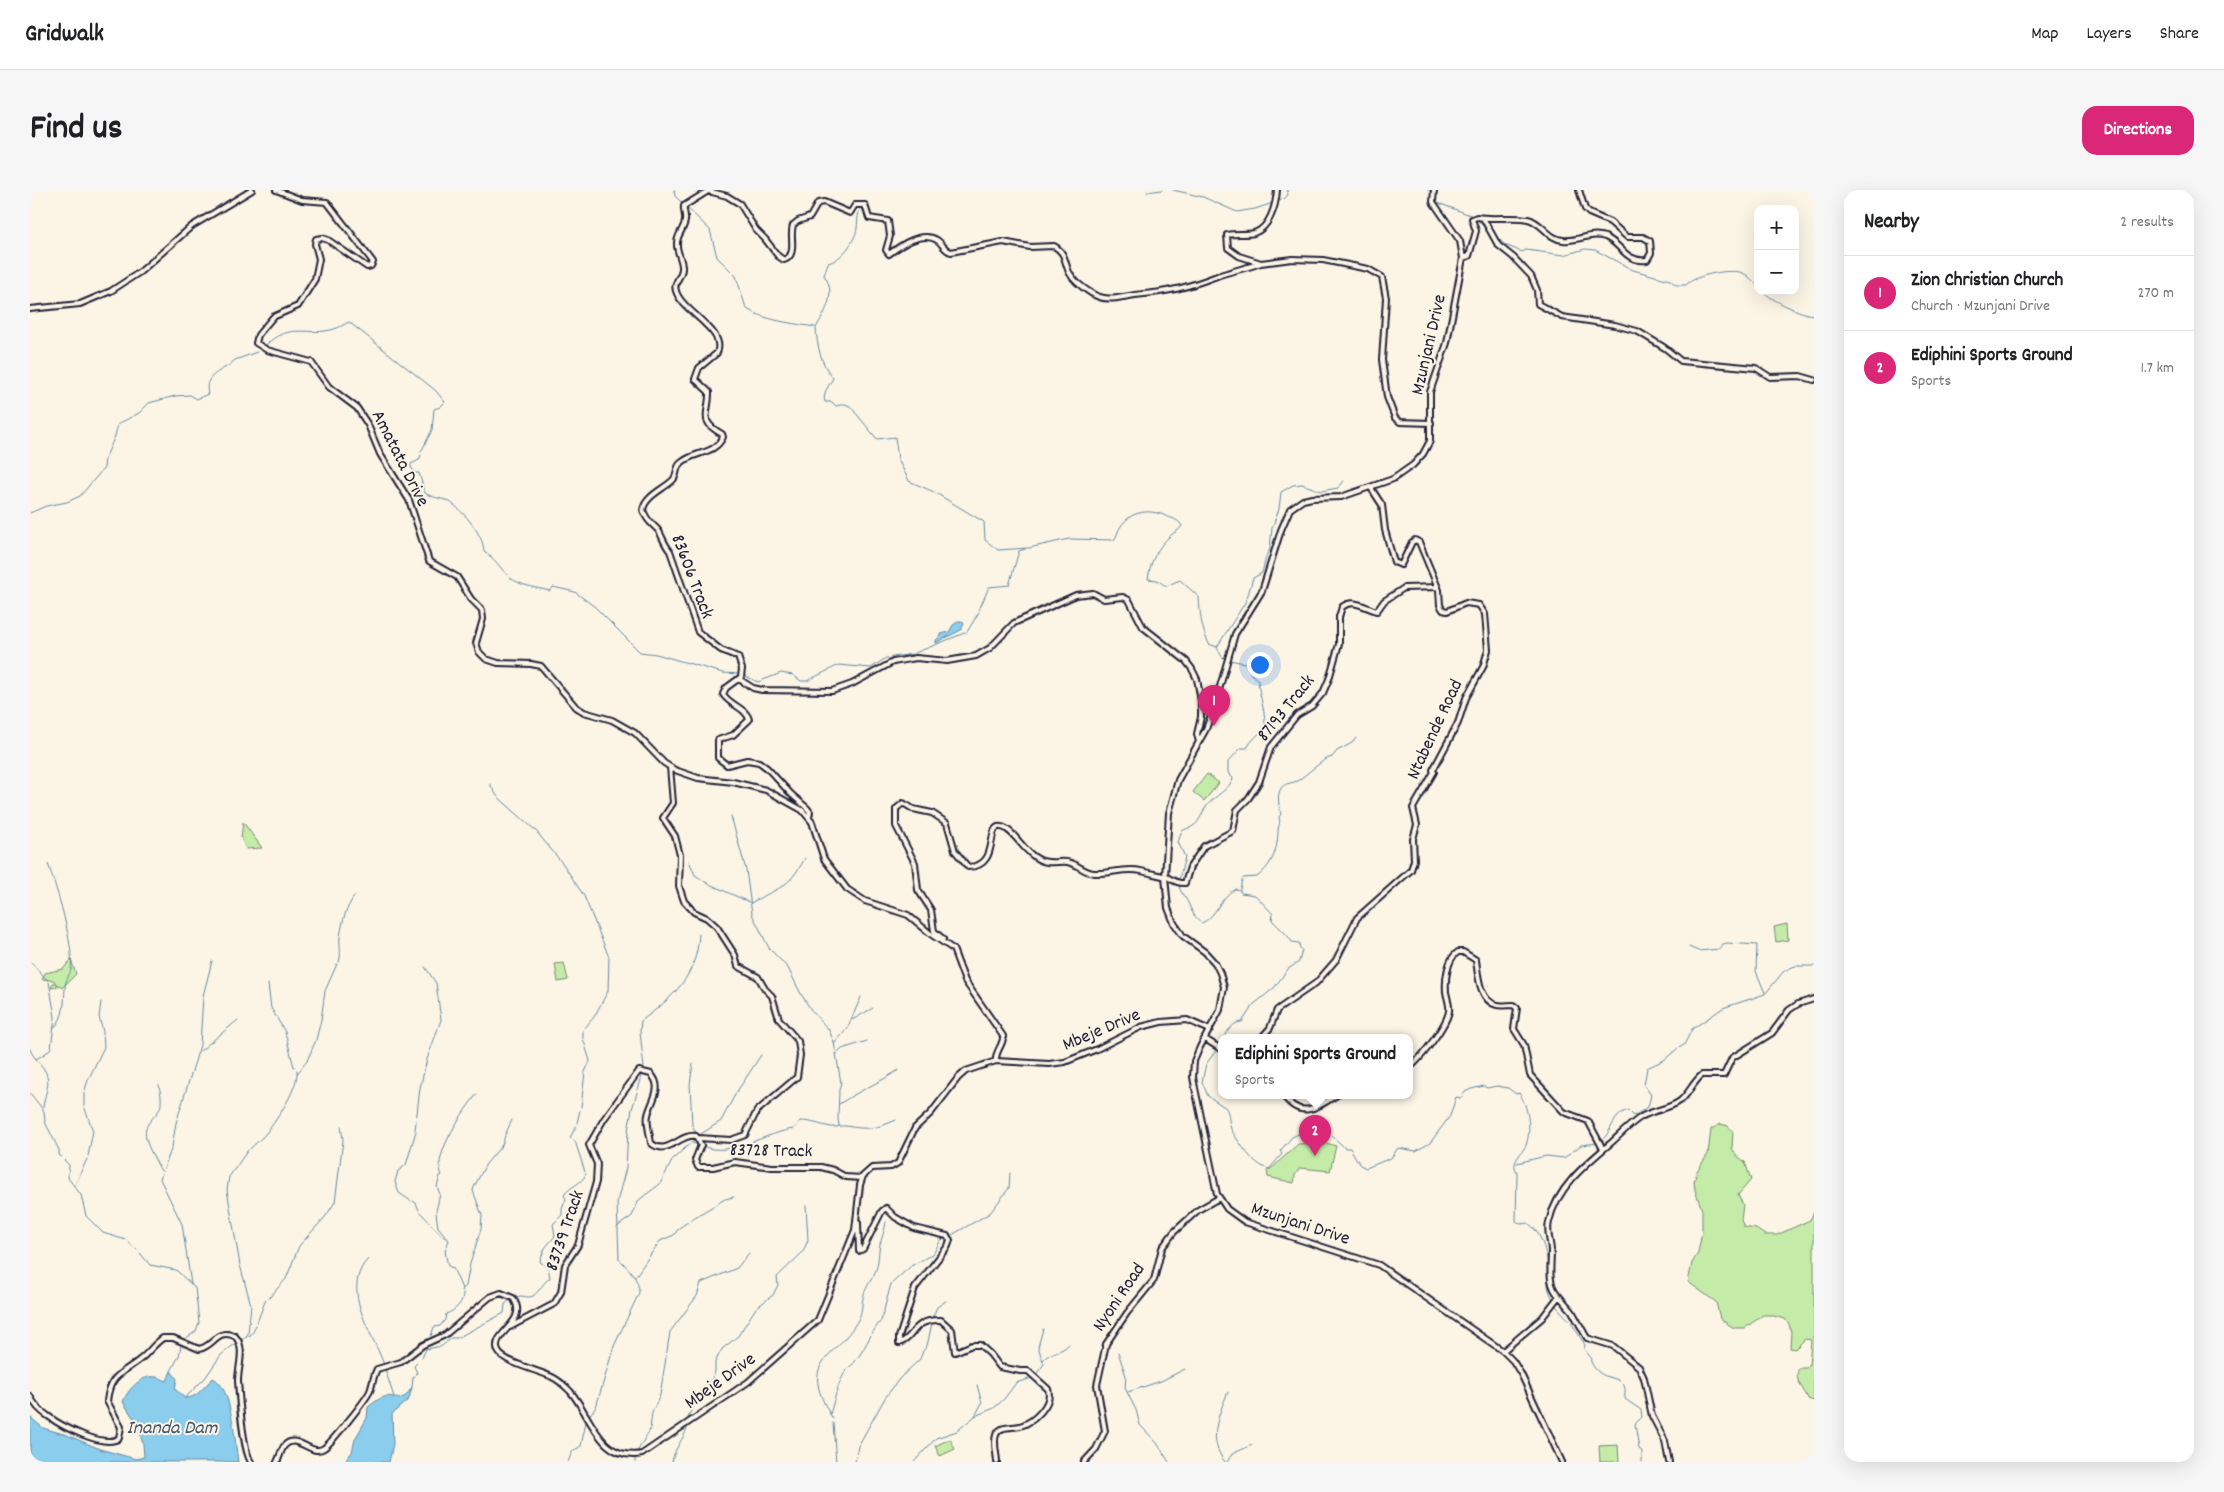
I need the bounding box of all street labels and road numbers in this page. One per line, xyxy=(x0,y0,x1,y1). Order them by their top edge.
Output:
street label: Mzunjani Drive xyxy=(1405,292,1455,398)
street label: Amatata Drive xyxy=(363,406,435,512)
street label: 83606 Track xyxy=(663,531,720,623)
street label: 87193 Track xyxy=(1251,669,1323,748)
street label: Ntabende Road xyxy=(1401,675,1471,785)
street label: Mbeje Drive xyxy=(1059,1003,1145,1059)
street label: 83728 Track xyxy=(729,1138,813,1166)
street label: 83739 Track xyxy=(540,1187,592,1275)
street label: Mzunjani Drive xyxy=(1247,1196,1353,1254)
street label: Nyoni Road xyxy=(1087,1258,1153,1338)
street label: Mbeje Drive xyxy=(680,1347,762,1417)

